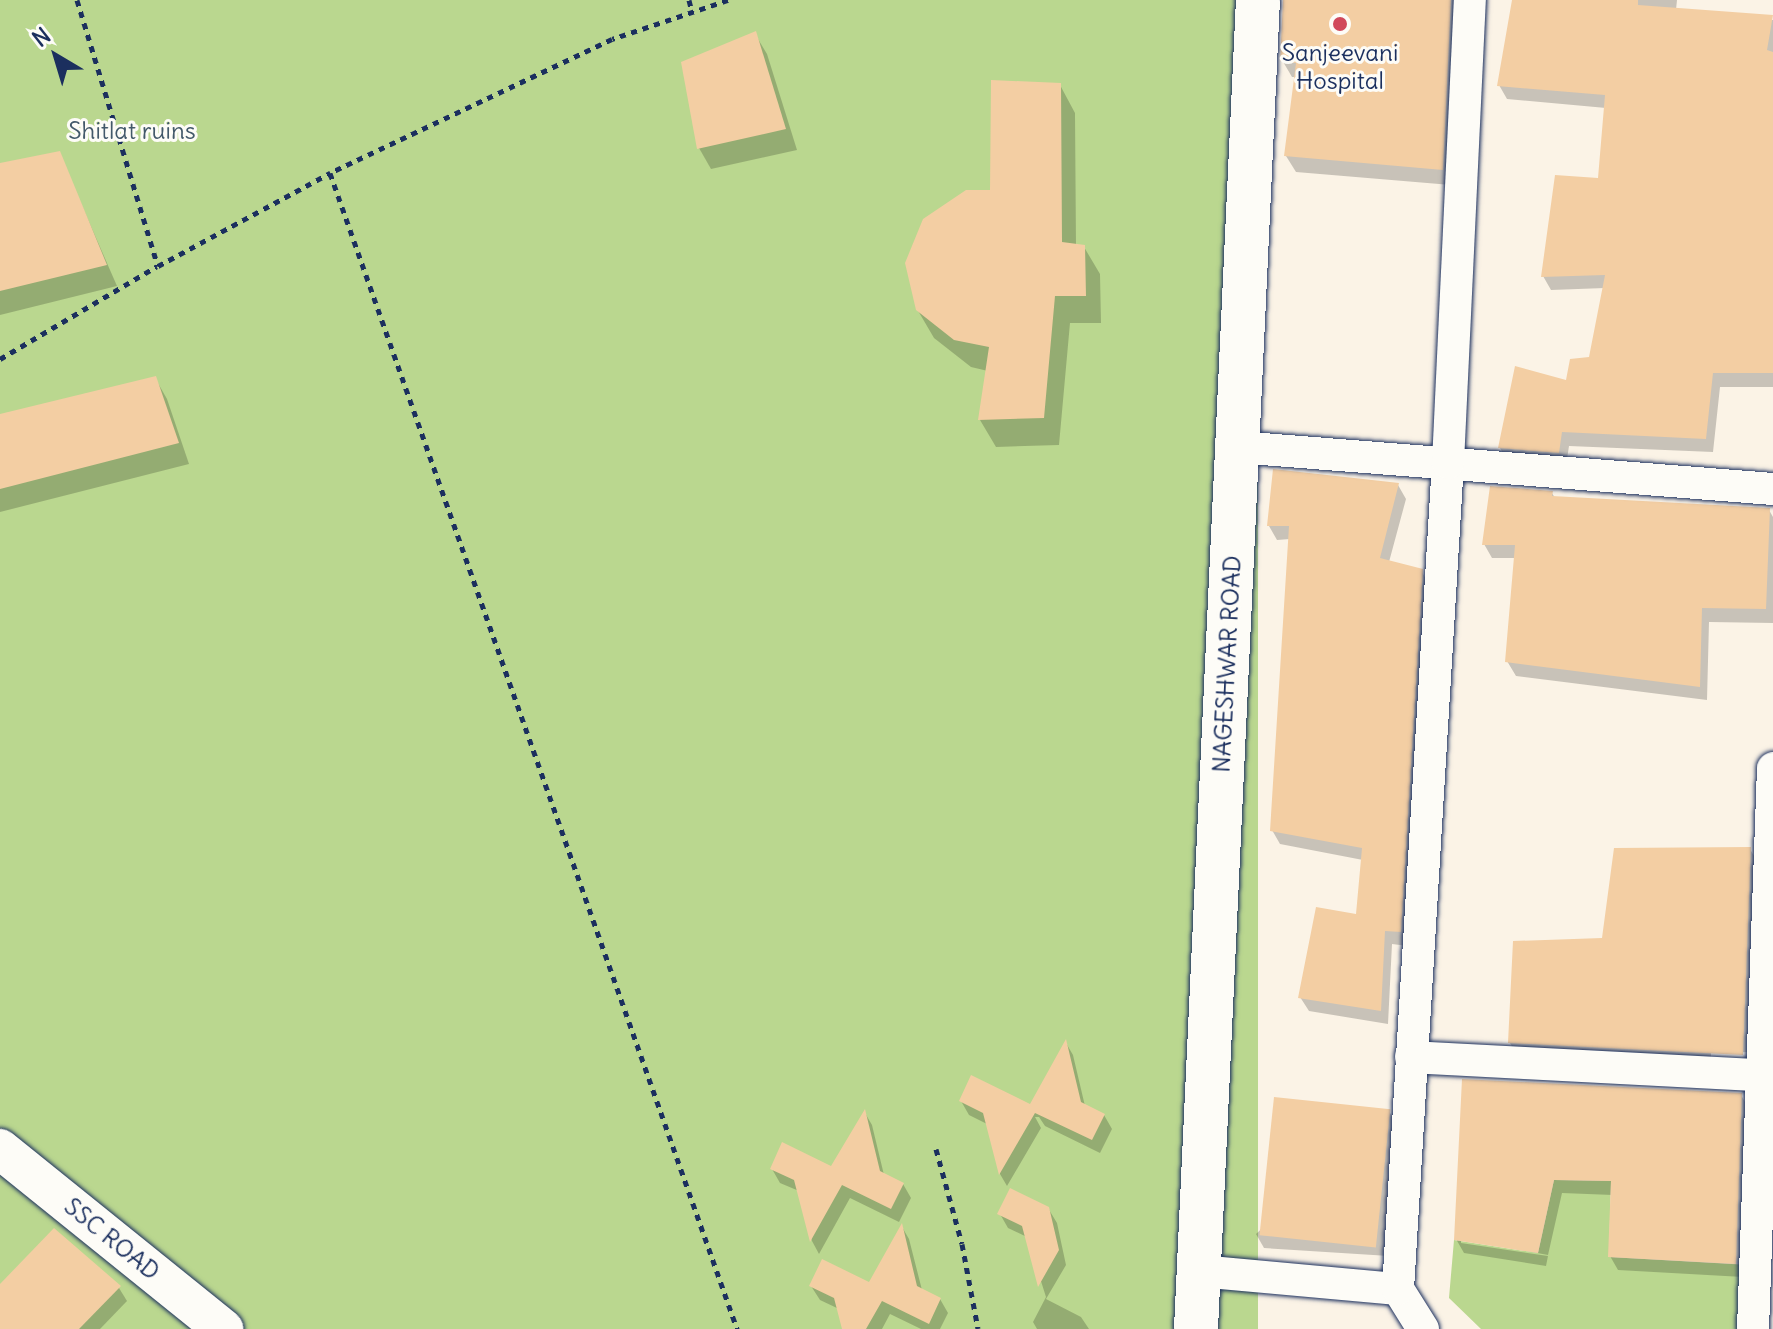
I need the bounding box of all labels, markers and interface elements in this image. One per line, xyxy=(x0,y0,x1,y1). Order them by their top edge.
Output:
marker: Sanjeevani Hospital xyxy=(1329,13,1351,35)
north arrow xyxy=(16,16,96,96)
text: N xyxy=(27,21,56,53)
place label: Sanjeevani Hospital xyxy=(1282,39,1398,95)
park label: Shitlat ruins xyxy=(68,117,196,145)
street label: NAGESHWAR ROAD xyxy=(1207,555,1247,773)
street label: SSC ROAD xyxy=(59,1192,165,1286)

